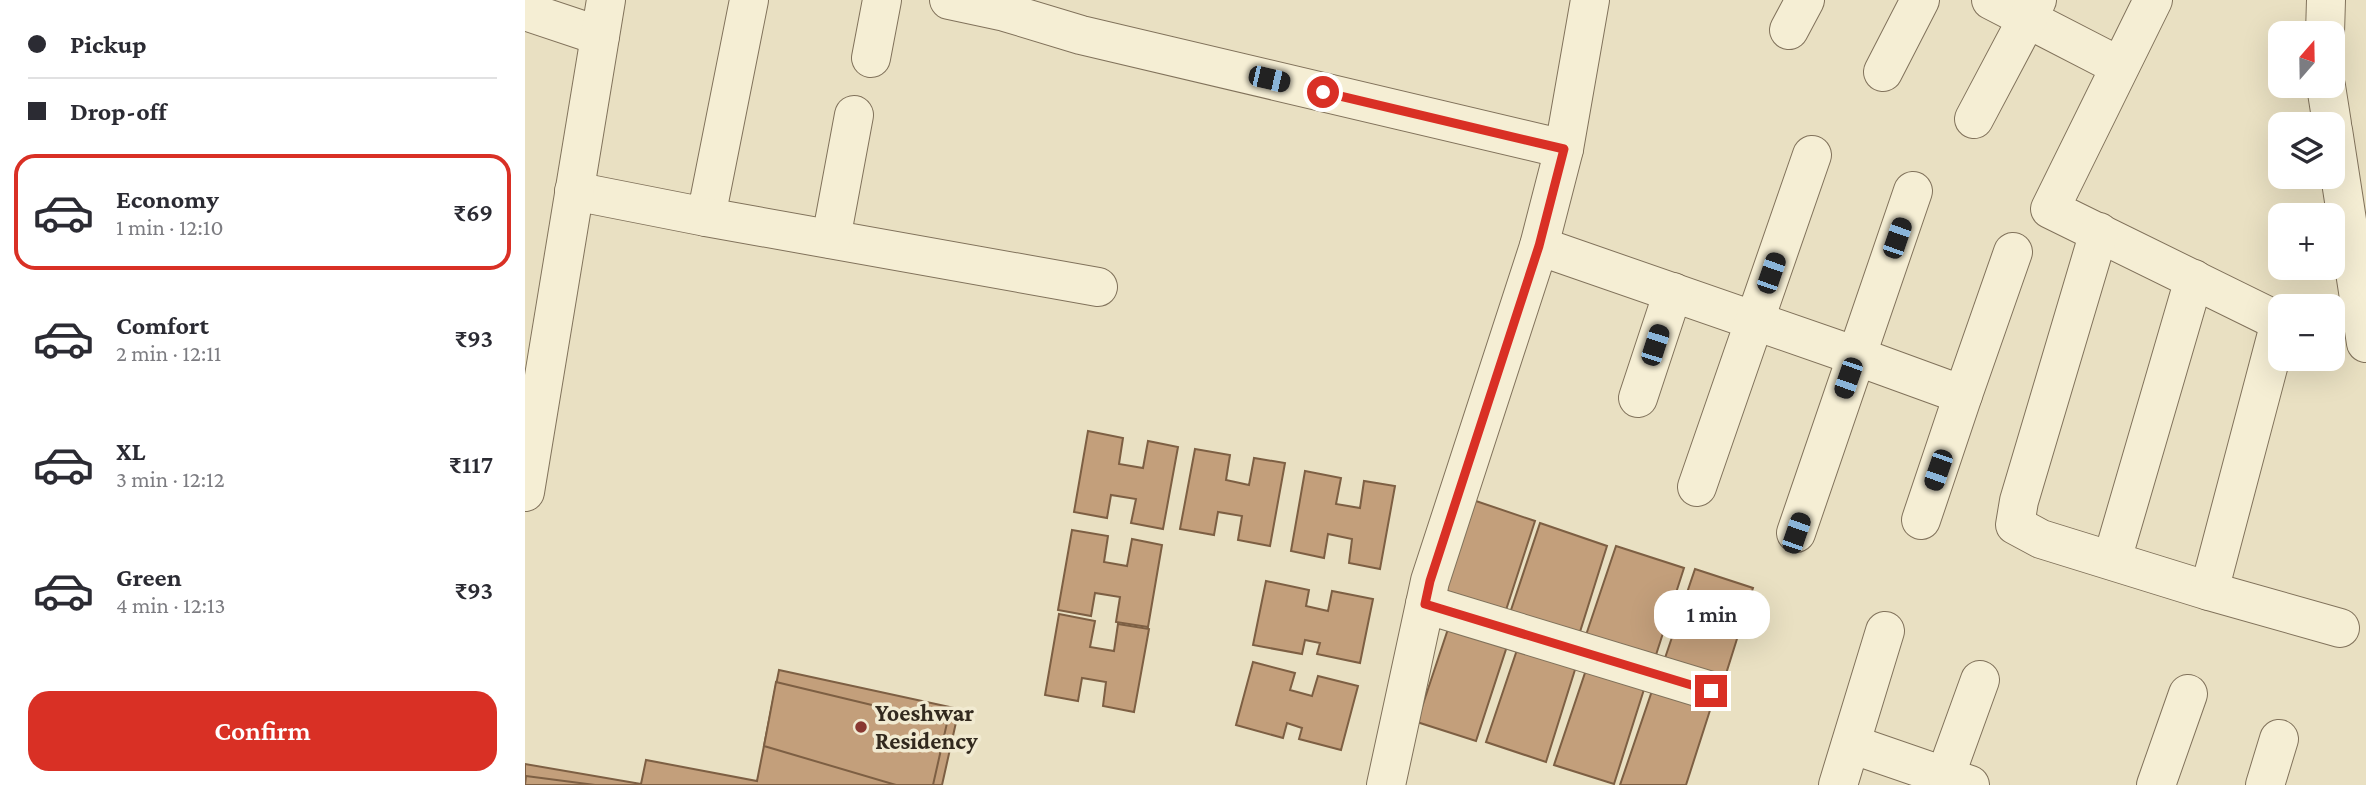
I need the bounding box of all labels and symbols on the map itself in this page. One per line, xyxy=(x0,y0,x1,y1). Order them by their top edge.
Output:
north arrow xyxy=(2268,21,2345,98)
car xyxy=(1247,64,1292,94)
route start xyxy=(1307,76,1339,108)
car xyxy=(1881,215,1914,261)
car xyxy=(1755,250,1788,296)
car xyxy=(1639,322,1672,368)
car xyxy=(1832,355,1865,401)
car xyxy=(1922,447,1955,493)
car xyxy=(1780,510,1813,556)
callout: 1 min xyxy=(1653,590,1769,638)
route end xyxy=(1695,675,1727,707)
place label: Yoeshwar Residency xyxy=(875,699,978,754)
marker: Yoeshwar Residency xyxy=(853,719,869,735)

